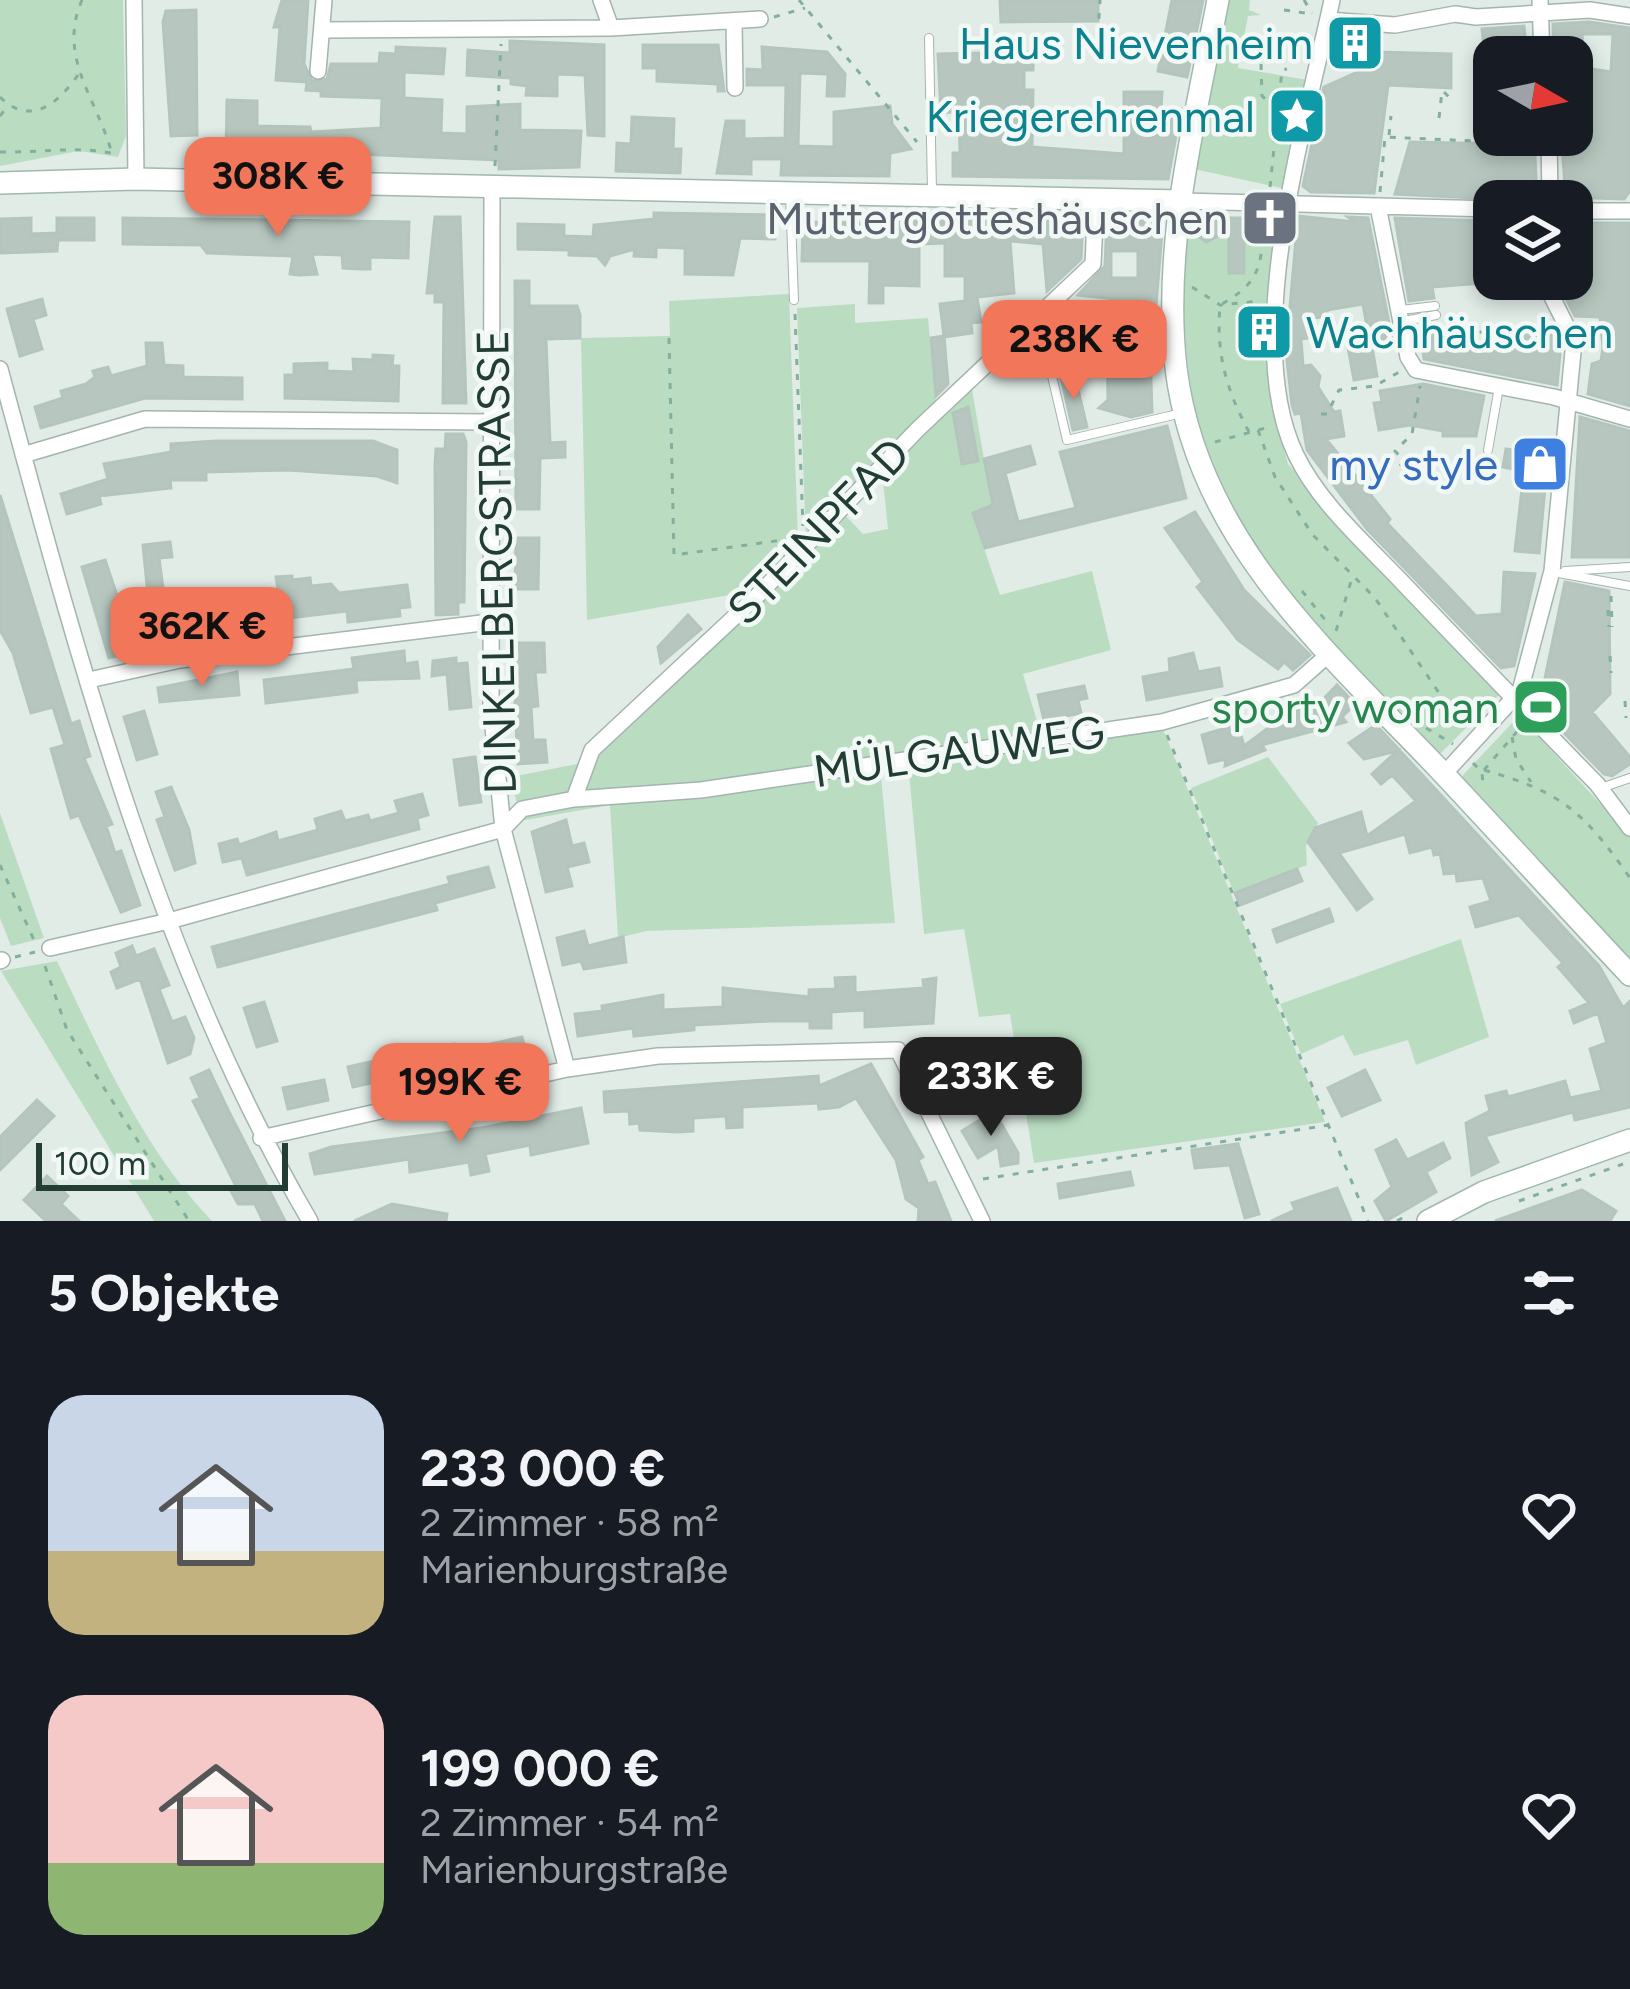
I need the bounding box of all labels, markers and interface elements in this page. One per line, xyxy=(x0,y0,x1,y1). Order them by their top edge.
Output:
building icon: Haus Nievenheim xyxy=(1324,12,1386,74)
place label: Haus Nievenheim xyxy=(959,16,1313,70)
north arrow xyxy=(1473,36,1593,156)
map controls xyxy=(1473,36,1593,300)
place icon: Kriegerehrenmal xyxy=(1266,85,1328,147)
place label: Kriegerehrenmal xyxy=(926,89,1255,143)
pin: 308K € xyxy=(180,137,376,239)
text: 308K € xyxy=(211,152,345,199)
button: layers xyxy=(1473,180,1593,300)
church icon: Muttergotteshäuschen xyxy=(1239,187,1301,249)
place label: Muttergotteshäuschen xyxy=(766,191,1228,245)
pin: 238K € xyxy=(976,300,1172,402)
building icon: Wachhäuschen xyxy=(1233,301,1295,363)
place label: Wachhäuschen xyxy=(1306,305,1613,359)
text: 238K € xyxy=(1009,315,1139,362)
street label: DINKELBERGSTRASSE xyxy=(465,329,527,795)
street label: STEINPFAD xyxy=(716,427,920,635)
shop icon: my style xyxy=(1509,433,1571,495)
place label: my style xyxy=(1329,437,1498,491)
pin: 362K € xyxy=(104,587,300,689)
text: 362K € xyxy=(137,602,267,649)
sports icon: sporty woman xyxy=(1510,676,1572,738)
place label: sporty woman xyxy=(1211,680,1499,734)
street label: MÜLGAUWEG xyxy=(810,704,1108,798)
pin: 233K € xyxy=(893,1037,1089,1139)
pin: 199K € xyxy=(362,1043,558,1145)
text: 233K € xyxy=(927,1052,1055,1099)
text: 199K € xyxy=(398,1058,522,1105)
scale bar xyxy=(36,1137,288,1190)
text: 100 m xyxy=(54,1144,146,1183)
icon: filters xyxy=(1516,1260,1582,1326)
text: 5 Objekte xyxy=(48,1263,279,1324)
text: 233 000 € xyxy=(420,1438,665,1499)
icon: home xyxy=(144,1443,288,1587)
icon: heart xyxy=(1516,1482,1582,1548)
text: 2 Zimmer · 58 m² xyxy=(420,1499,719,1546)
text: Marienburgstraße xyxy=(420,1546,728,1593)
text: 199 000 € xyxy=(420,1738,660,1799)
icon: home xyxy=(144,1743,288,1887)
icon: heart xyxy=(1516,1782,1582,1848)
text: 2 Zimmer · 54 m² xyxy=(420,1799,719,1846)
text: Marienburgstraße xyxy=(420,1846,728,1893)

